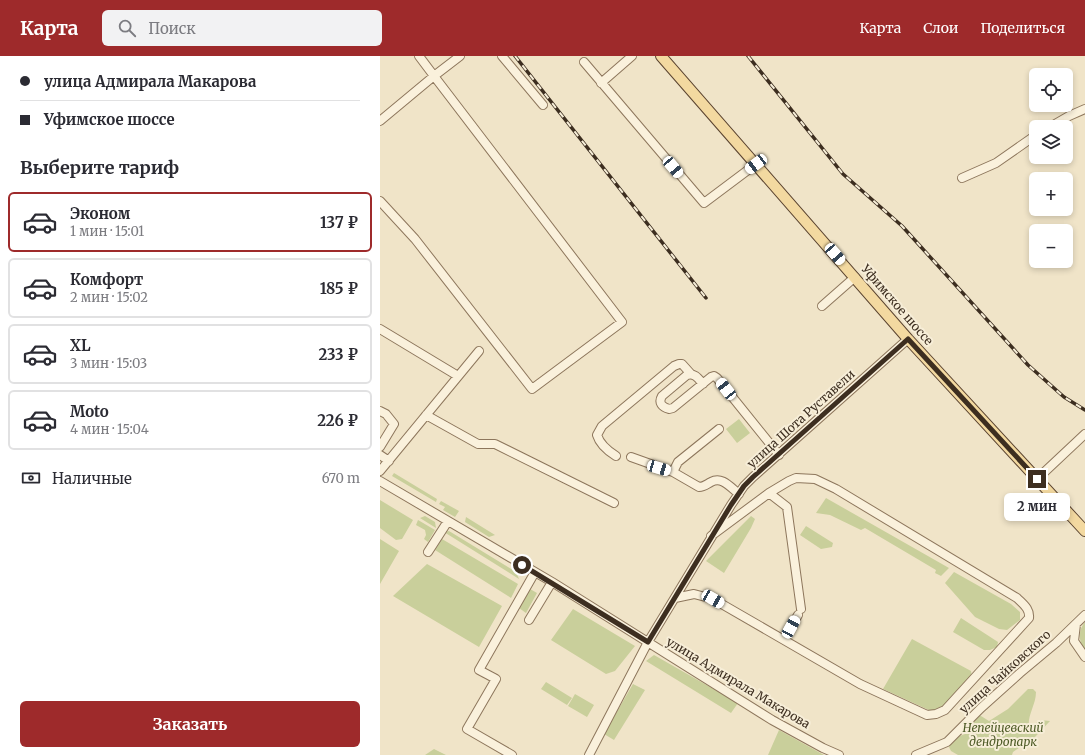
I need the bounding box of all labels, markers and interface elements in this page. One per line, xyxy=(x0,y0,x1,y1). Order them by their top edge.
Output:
search box xyxy=(102,10,382,46)
text: Карта xyxy=(20,16,78,40)
icon: search xyxy=(116,17,138,39)
text: Поиск xyxy=(148,19,196,38)
text: Карта xyxy=(859,19,901,37)
text: Слои xyxy=(923,19,958,37)
text: Поделиться xyxy=(980,19,1065,37)
map controls xyxy=(1029,68,1073,268)
button: locate xyxy=(1029,68,1073,112)
text: улица Адмирала Макарова xyxy=(44,72,256,91)
text: Уфимское шоссе xyxy=(44,110,175,129)
button: layers xyxy=(1029,120,1073,164)
car xyxy=(743,152,769,176)
car xyxy=(661,154,685,180)
text: Выберите тариф xyxy=(20,156,179,179)
button: + xyxy=(1029,172,1073,216)
icon: car xyxy=(22,204,58,240)
text: Эконом xyxy=(70,204,130,223)
text: 137 ₽ xyxy=(320,213,358,232)
text: 1 мин · 15:01 xyxy=(70,223,144,240)
button: − xyxy=(1029,224,1073,268)
car xyxy=(823,241,847,267)
street label: Уфимское шоссе xyxy=(858,261,936,348)
icon: car xyxy=(22,270,58,306)
text: Комфорт xyxy=(70,270,143,289)
text: 185 ₽ xyxy=(320,279,358,298)
text: 2 мин · 15:02 xyxy=(70,289,148,306)
icon: car xyxy=(22,336,58,372)
text: XL xyxy=(70,336,91,355)
text: 233 ₽ xyxy=(319,345,358,364)
text: 3 мин · 15:03 xyxy=(70,355,147,372)
street label: улица Шота Руставели xyxy=(744,366,858,471)
car xyxy=(714,376,738,402)
icon: car xyxy=(22,402,58,438)
text: Moto xyxy=(70,402,109,421)
text: 226 ₽ xyxy=(317,411,358,430)
text: 4 мин · 15:04 xyxy=(70,421,149,438)
car xyxy=(646,459,672,477)
icon: cash xyxy=(20,467,42,489)
text: Наличные xyxy=(52,469,132,488)
text: 670 m xyxy=(322,470,360,487)
route end xyxy=(1028,470,1046,488)
callout: 2 мин xyxy=(1004,493,1070,521)
text: 2 мин xyxy=(1017,498,1057,515)
route start xyxy=(513,556,531,574)
car xyxy=(700,588,726,610)
car xyxy=(780,614,802,640)
street label: улица Чайковского xyxy=(956,627,1053,717)
street label: улица Адмирала Макарова xyxy=(664,634,813,732)
button: Заказать xyxy=(20,701,360,747)
park label: Непейцевский дендропарк xyxy=(963,720,1043,749)

